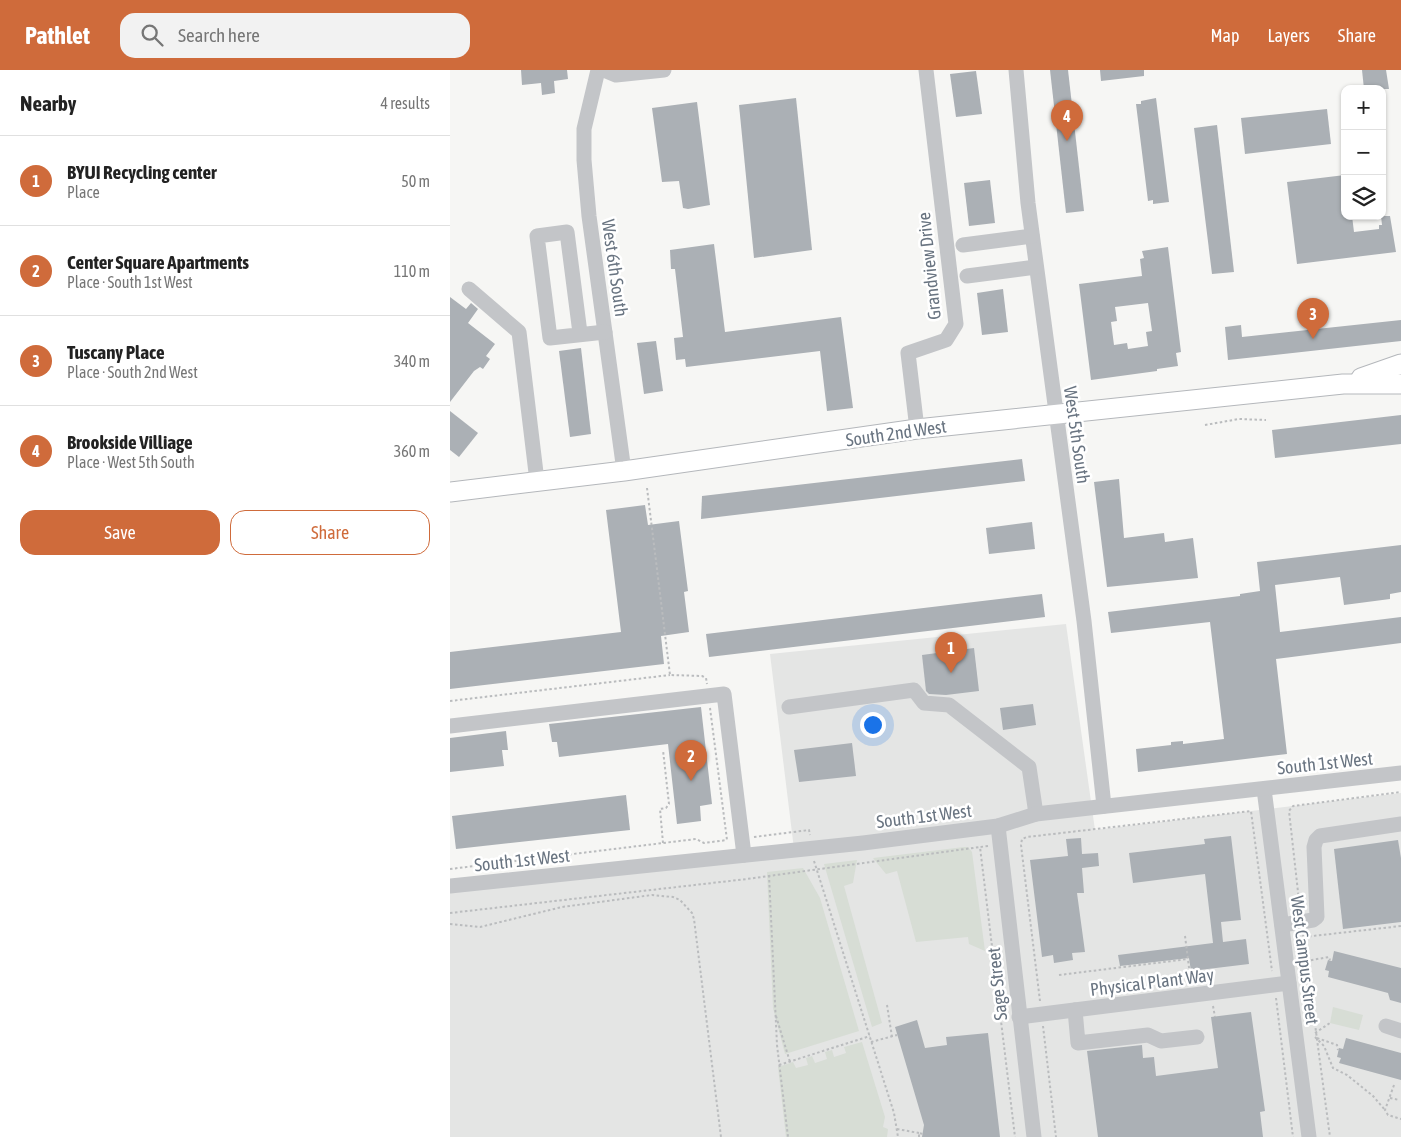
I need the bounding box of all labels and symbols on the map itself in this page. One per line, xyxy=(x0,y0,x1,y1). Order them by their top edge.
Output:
pin: 4 xyxy=(1051,100,1083,141)
street label: Grandview Drive xyxy=(913,211,945,321)
street label: West 6th South xyxy=(598,218,632,318)
pin: 3 xyxy=(1297,298,1329,339)
street label: West 5th South xyxy=(1060,385,1094,485)
street label: South 2nd West xyxy=(844,416,948,450)
pin: 1 xyxy=(935,632,967,673)
your location xyxy=(860,712,886,738)
pin: 2 xyxy=(675,740,707,781)
street label: South 1st West xyxy=(1276,748,1374,778)
street label: South 1st West xyxy=(875,800,973,832)
street label: South 1st West xyxy=(473,845,571,875)
street label: West Campus Street xyxy=(1287,894,1323,1026)
street label: Sage Street xyxy=(983,946,1011,1022)
street label: Physical Plant Way xyxy=(1089,964,1215,1000)

